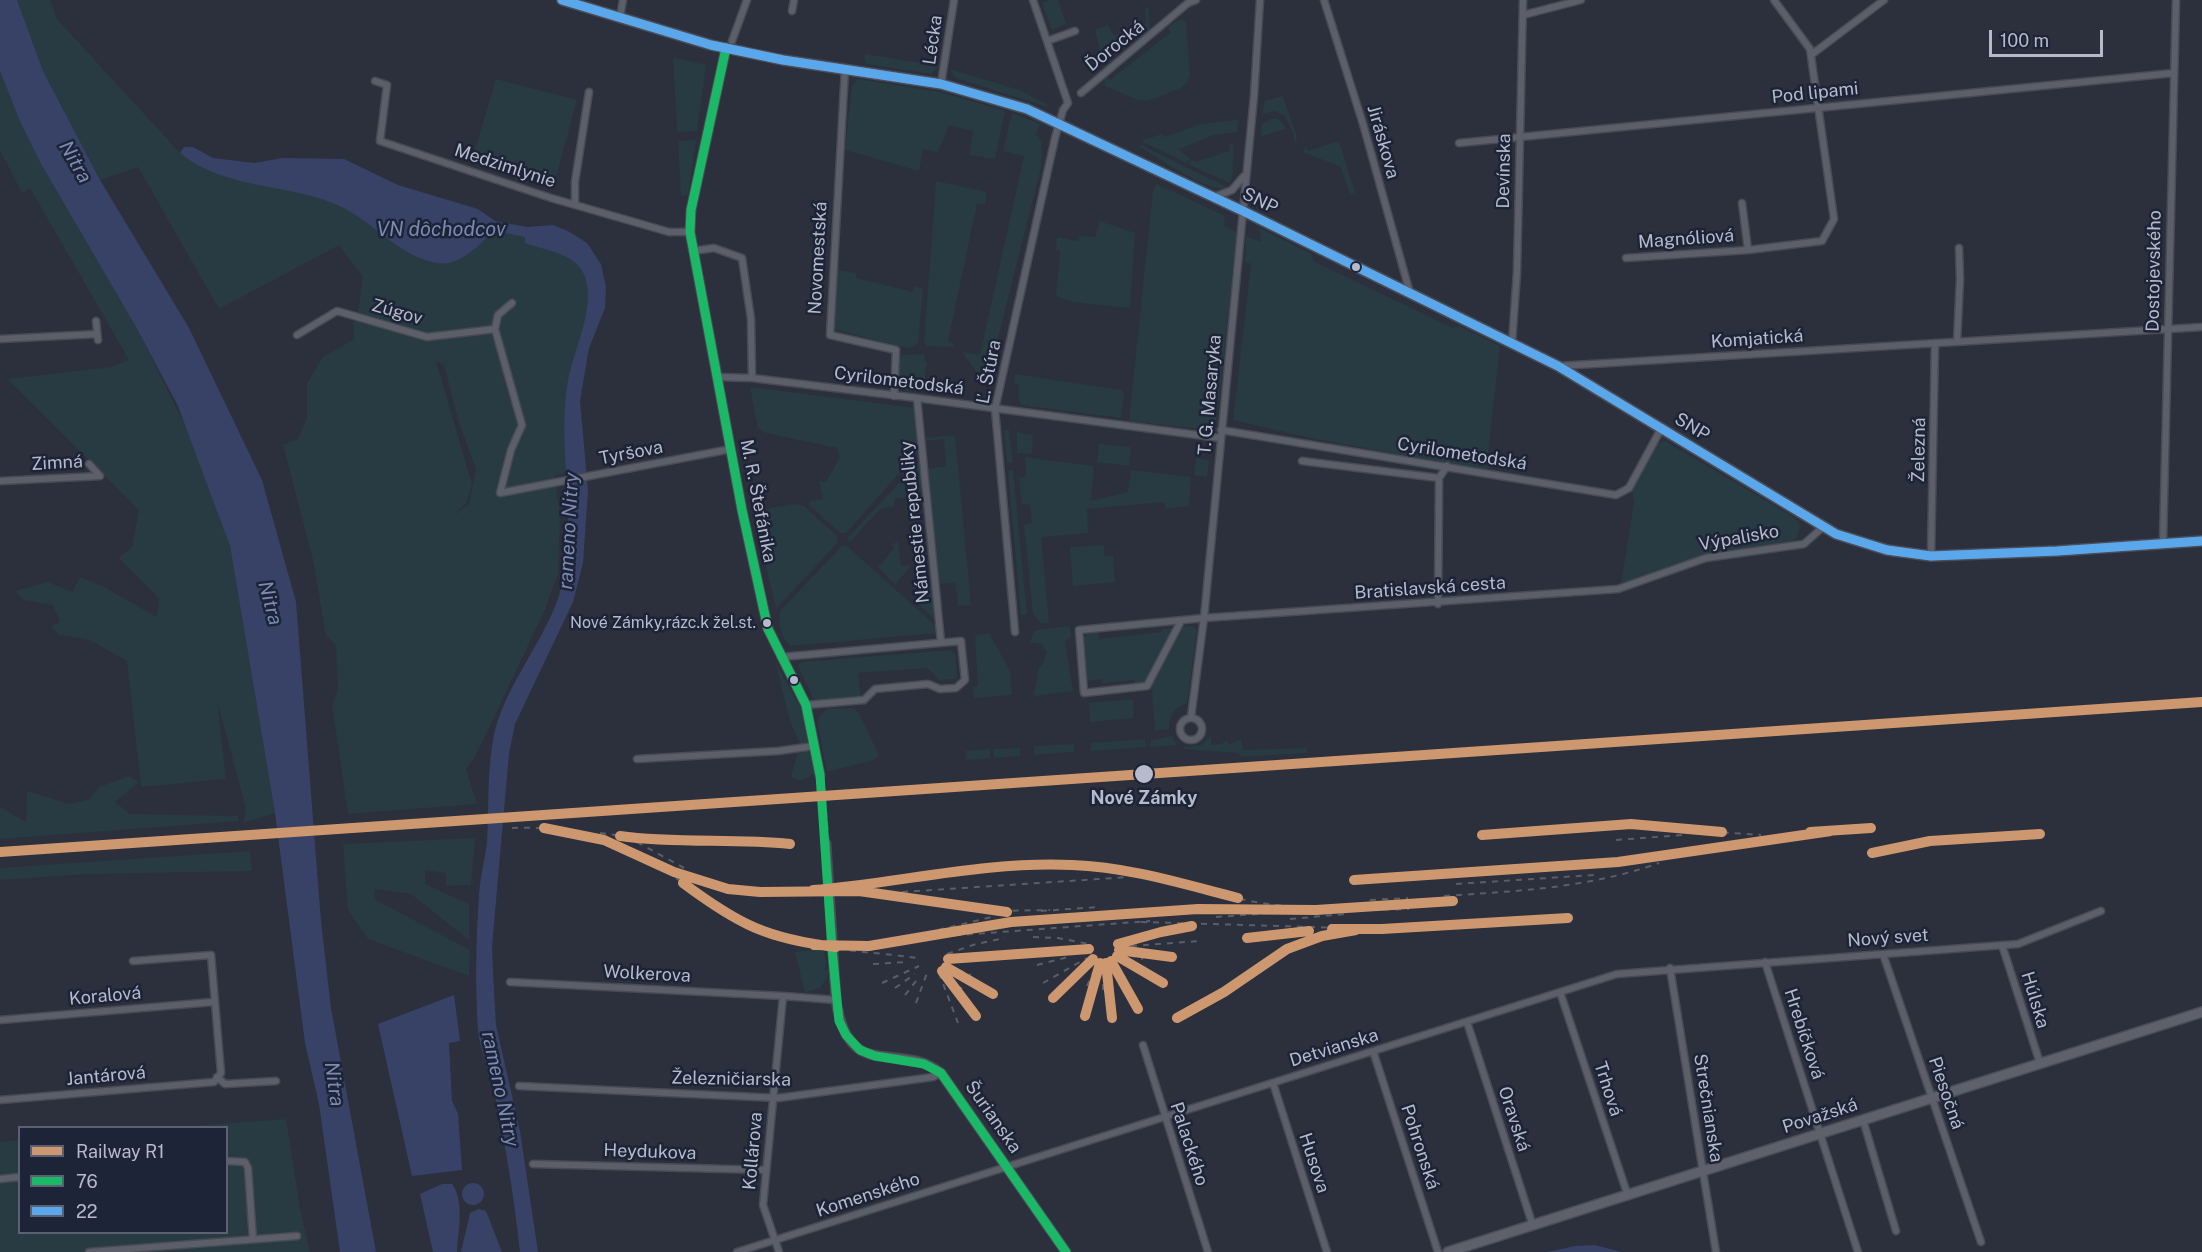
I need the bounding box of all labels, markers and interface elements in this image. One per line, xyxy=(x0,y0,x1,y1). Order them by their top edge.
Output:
street label: Lécka xyxy=(919,14,947,66)
street label: Ďorocká xyxy=(1081,16,1149,76)
scale bar xyxy=(1992,18,2106,56)
text: 100 m xyxy=(2000,30,2049,51)
street label: Pod lipami xyxy=(1771,78,1859,108)
street label: Jiráskova xyxy=(1362,103,1404,181)
street label: Devínska xyxy=(1493,133,1515,209)
water label: Nitra xyxy=(53,137,97,187)
street label: Medzimlynie xyxy=(452,139,558,193)
street label: SNP xyxy=(1239,183,1281,219)
street label: Novomestská xyxy=(804,201,832,315)
street label: Dostojevského xyxy=(2142,210,2166,332)
water label: VN dôchodcov xyxy=(376,218,506,242)
street label: Magnóliová xyxy=(1637,225,1735,253)
unlabelled marker xyxy=(1350,261,1362,273)
street label: Zúgov xyxy=(369,294,425,330)
street label: Komjatická xyxy=(1710,325,1804,353)
street label: T. G. Masaryka xyxy=(1194,334,1226,456)
street label: Ľ. Štúra xyxy=(972,338,1006,406)
street label: Cyrilometodská xyxy=(833,362,965,400)
street label: SNP xyxy=(1671,408,1713,446)
street label: Železná xyxy=(1908,417,1930,483)
street label: Cyrilometodská xyxy=(1396,433,1528,475)
street label: Tyršova xyxy=(597,436,665,470)
street label: M. R. Štefánika xyxy=(735,438,781,564)
street label: Námestie republiky xyxy=(896,440,934,604)
street label: Zimná xyxy=(31,451,83,475)
water label: rameno Nitry xyxy=(554,472,584,590)
street label: Výpalisko xyxy=(1697,520,1781,556)
street label: Bratislavská cesta xyxy=(1354,572,1506,604)
water label: Nitra xyxy=(253,578,287,628)
place label: Nové Zámky,rázc.k žel.st. xyxy=(570,613,756,633)
marker: Nové Zámky,rázc.k žel.st. xyxy=(761,617,773,629)
unlabelled marker xyxy=(788,674,800,686)
marker: Nové Zámky xyxy=(1133,763,1155,785)
place label: Nové Zámky xyxy=(1091,787,1197,809)
street label: Nový svet xyxy=(1847,924,1929,952)
street label: Wolkerova xyxy=(603,961,691,987)
street label: Húlska xyxy=(2016,969,2054,1031)
street label: Koralová xyxy=(68,982,142,1010)
street label: Hrebíčková xyxy=(1779,986,1829,1082)
street label: Detvianska xyxy=(1287,1024,1381,1072)
water label: rameno Nitry xyxy=(476,1029,524,1149)
street label: Strečnianska xyxy=(1689,1052,1727,1164)
street label: Piesočná xyxy=(1924,1054,1968,1132)
street label: Trhová xyxy=(1589,1059,1627,1119)
water label: Nitra xyxy=(319,1060,349,1108)
street label: Jantárová xyxy=(65,1062,147,1090)
street label: Železničiarska xyxy=(671,1067,791,1091)
street label: Šurianska xyxy=(960,1077,1026,1157)
street label: Oravská xyxy=(1493,1084,1535,1154)
street label: Považská xyxy=(1780,1094,1860,1138)
street label: Palackého xyxy=(1165,1099,1213,1189)
street label: Pohronská xyxy=(1396,1102,1444,1192)
street label: Kollárova xyxy=(739,1111,767,1191)
legend xyxy=(18,1126,228,1234)
street label: Husova xyxy=(1294,1130,1334,1196)
street label: Heydukova xyxy=(603,1140,697,1164)
text: Railway R1 xyxy=(76,1141,165,1162)
street label: Komenského xyxy=(814,1168,922,1222)
text: 76 xyxy=(76,1171,98,1192)
text: 22 xyxy=(76,1201,97,1222)

